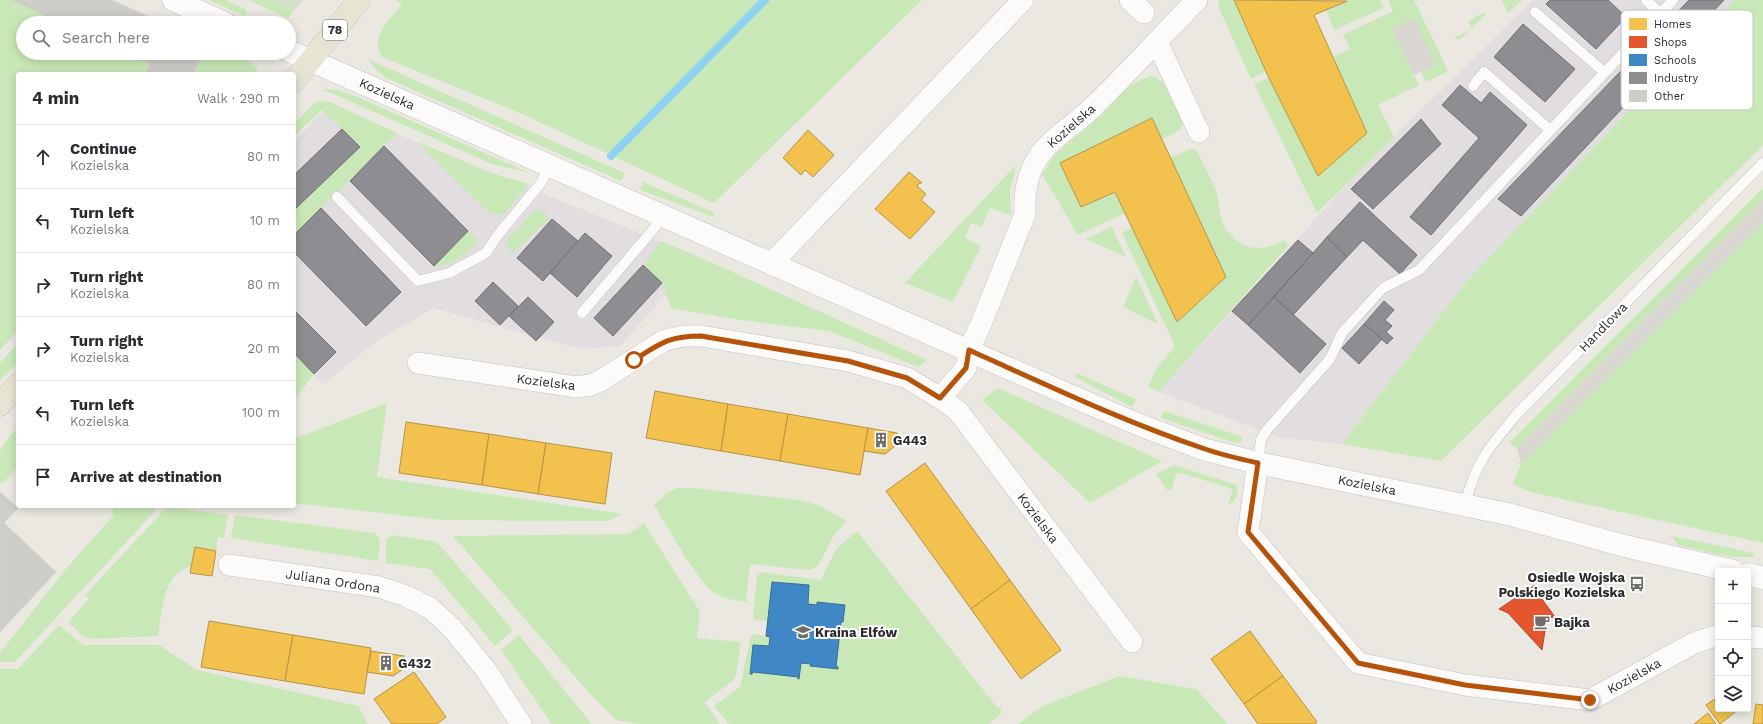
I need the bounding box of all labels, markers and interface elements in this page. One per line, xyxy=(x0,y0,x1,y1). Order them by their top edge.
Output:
legend xyxy=(1621,10,1753,110)
search box xyxy=(16,16,296,60)
text: Homes xyxy=(1654,18,1691,31)
road number: 78 xyxy=(323,20,347,40)
icon: search xyxy=(30,27,52,49)
text: Search here xyxy=(62,29,150,47)
text: Shops xyxy=(1654,36,1687,49)
text: Schools xyxy=(1654,54,1697,67)
text: Industry xyxy=(1654,72,1699,85)
street label: Kozielska xyxy=(357,75,418,113)
text: 4 min xyxy=(32,88,79,108)
text: Other xyxy=(1654,90,1685,103)
text: Walk · 290 m xyxy=(197,91,280,106)
street label: Kozielska xyxy=(1044,101,1099,151)
text: Continue xyxy=(70,140,137,158)
icon: ahead xyxy=(32,146,54,168)
text: 80 m xyxy=(247,149,280,164)
text: Kozielska xyxy=(70,158,129,173)
text: Turn left xyxy=(70,204,134,222)
icon: left xyxy=(32,210,54,232)
text: 10 m xyxy=(250,213,280,228)
text: Kozielska xyxy=(70,222,129,237)
text: Turn right xyxy=(70,268,143,286)
icon: right xyxy=(32,274,54,296)
text: 80 m xyxy=(247,277,280,292)
text: Kozielska xyxy=(70,286,129,301)
street label: Handlowa xyxy=(1576,299,1631,355)
text: Turn right xyxy=(70,332,143,350)
icon: right xyxy=(32,338,54,360)
text: 20 m xyxy=(248,341,280,356)
text: Kozielska xyxy=(70,350,129,365)
route start xyxy=(625,351,643,369)
street label: Kozielska xyxy=(516,371,577,393)
text: Turn left xyxy=(70,396,134,414)
icon: left xyxy=(32,402,54,424)
text: 100 m xyxy=(242,405,280,420)
text: Kozielska xyxy=(70,414,129,429)
building icon: G443 xyxy=(872,431,890,449)
place label: G443 xyxy=(893,433,927,448)
icon: arrive xyxy=(32,466,54,488)
text: Arrive at destination xyxy=(70,468,222,486)
street label: Kozielska xyxy=(1337,472,1398,498)
street label: Kozielska xyxy=(1014,490,1062,547)
street label: Juliana Ordona xyxy=(285,566,382,596)
map controls xyxy=(1715,568,1751,712)
button: + xyxy=(1715,568,1751,604)
place label: Osiedle Wojska Polskiego Kozielska xyxy=(1498,570,1625,600)
bus stop icon: Osiedle Wojska Polskiego Kozielska xyxy=(1628,575,1646,593)
button: − xyxy=(1715,604,1751,640)
cafe icon: Bajka xyxy=(1533,613,1551,631)
place label: Bajka xyxy=(1554,615,1590,630)
school or university icon: Kraina Elfów xyxy=(794,623,812,641)
place label: Kraina Elfów xyxy=(815,625,897,640)
button: locate xyxy=(1715,640,1751,676)
building icon: G432 xyxy=(377,654,395,672)
street label: Kozielska xyxy=(1605,655,1664,697)
place label: G432 xyxy=(398,656,432,671)
button: layers xyxy=(1715,676,1751,712)
route end xyxy=(1581,691,1599,709)

